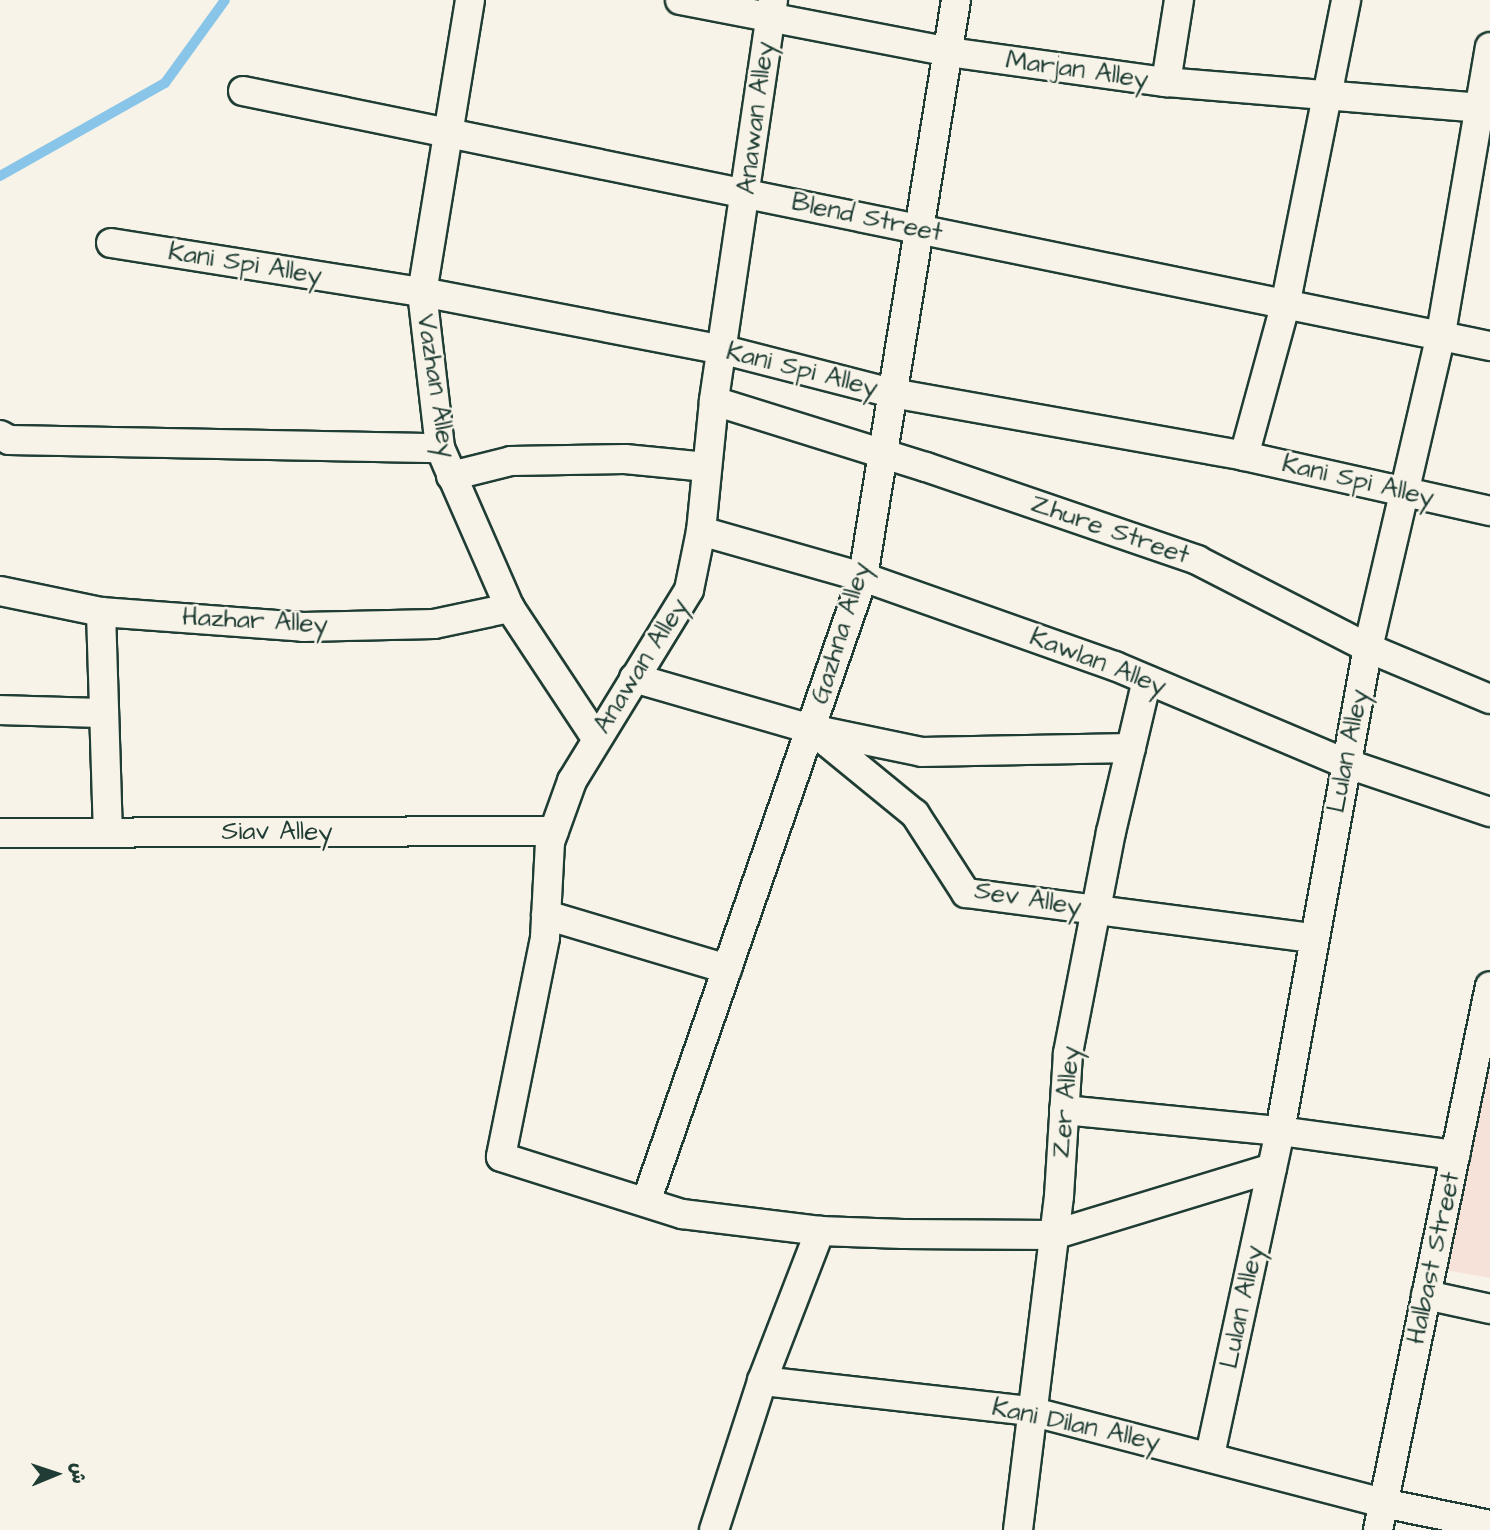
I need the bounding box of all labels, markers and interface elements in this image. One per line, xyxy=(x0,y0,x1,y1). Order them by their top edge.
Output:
street label: Anawan Alley xyxy=(731,40,781,196)
street label: Marjan Alley xyxy=(1004,45,1150,95)
street label: Blend Street xyxy=(789,187,945,249)
street label: Kani Spi Alley xyxy=(166,236,324,292)
street label: Vazhan Alley xyxy=(409,312,463,460)
street label: Kani Spi Alley xyxy=(723,336,881,404)
street label: Kani Spi Alley xyxy=(1279,448,1437,514)
street label: Zhure Street xyxy=(1027,488,1193,572)
street label: Gazhna Alley xyxy=(805,558,877,708)
street label: Anawan Alley xyxy=(587,593,695,739)
street label: Hazhar Alley xyxy=(181,602,329,640)
street label: Kawlan Alley xyxy=(1025,622,1171,702)
street label: Lulan Alley xyxy=(1321,687,1375,815)
street label: Siav Alley xyxy=(222,816,332,848)
street label: Sev Alley xyxy=(972,875,1084,923)
street label: Zer Alley xyxy=(1046,1045,1086,1159)
street label: Halbast Street xyxy=(1401,1169,1467,1347)
street label: Lulan Alley xyxy=(1214,1243,1270,1371)
street label: Kani Dilan Alley xyxy=(989,1392,1163,1458)
north arrow xyxy=(21,1439,91,1509)
text: ش xyxy=(64,1462,91,1484)

